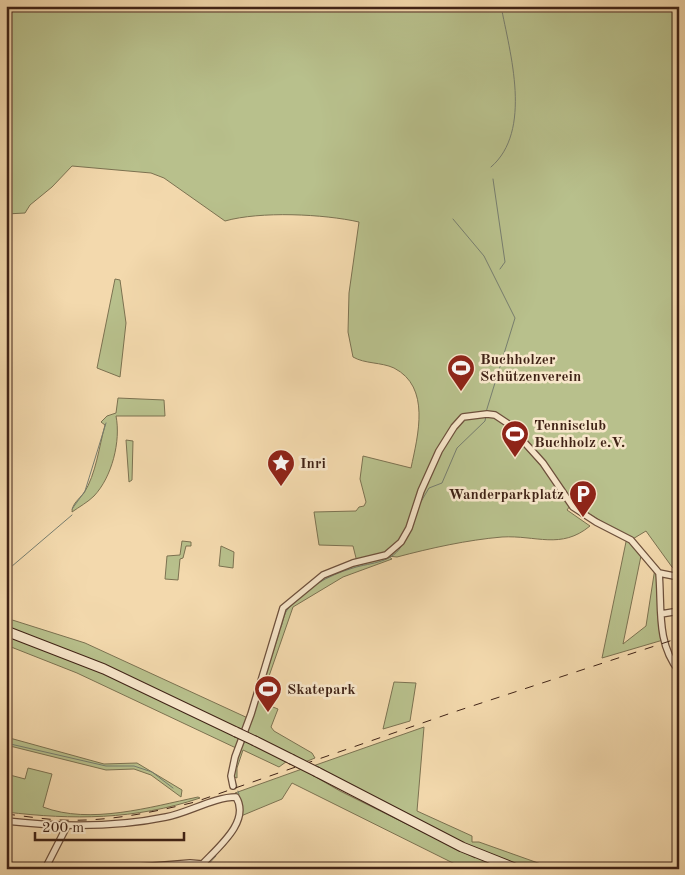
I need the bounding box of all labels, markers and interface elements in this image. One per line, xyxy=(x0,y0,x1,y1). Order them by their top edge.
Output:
sports icon: Buchholzer Schützenverein xyxy=(446,353,476,392)
place label: Buchholzer Schützenverein xyxy=(480,353,581,385)
sports icon: Tennisclub Buchholz e.V. xyxy=(500,419,530,458)
place label: Tennisclub Buchholz e.V. xyxy=(534,419,625,451)
place icon: Inri xyxy=(266,448,296,487)
place label: Inri xyxy=(300,457,326,472)
parking icon: Wanderparkplatz xyxy=(568,479,598,518)
place label: Wanderparkplatz xyxy=(448,488,564,503)
sports icon: Skatepark xyxy=(253,674,283,713)
place label: Skatepark xyxy=(287,683,356,698)
scale bar xyxy=(35,810,184,842)
text: 200 m xyxy=(42,821,84,836)

